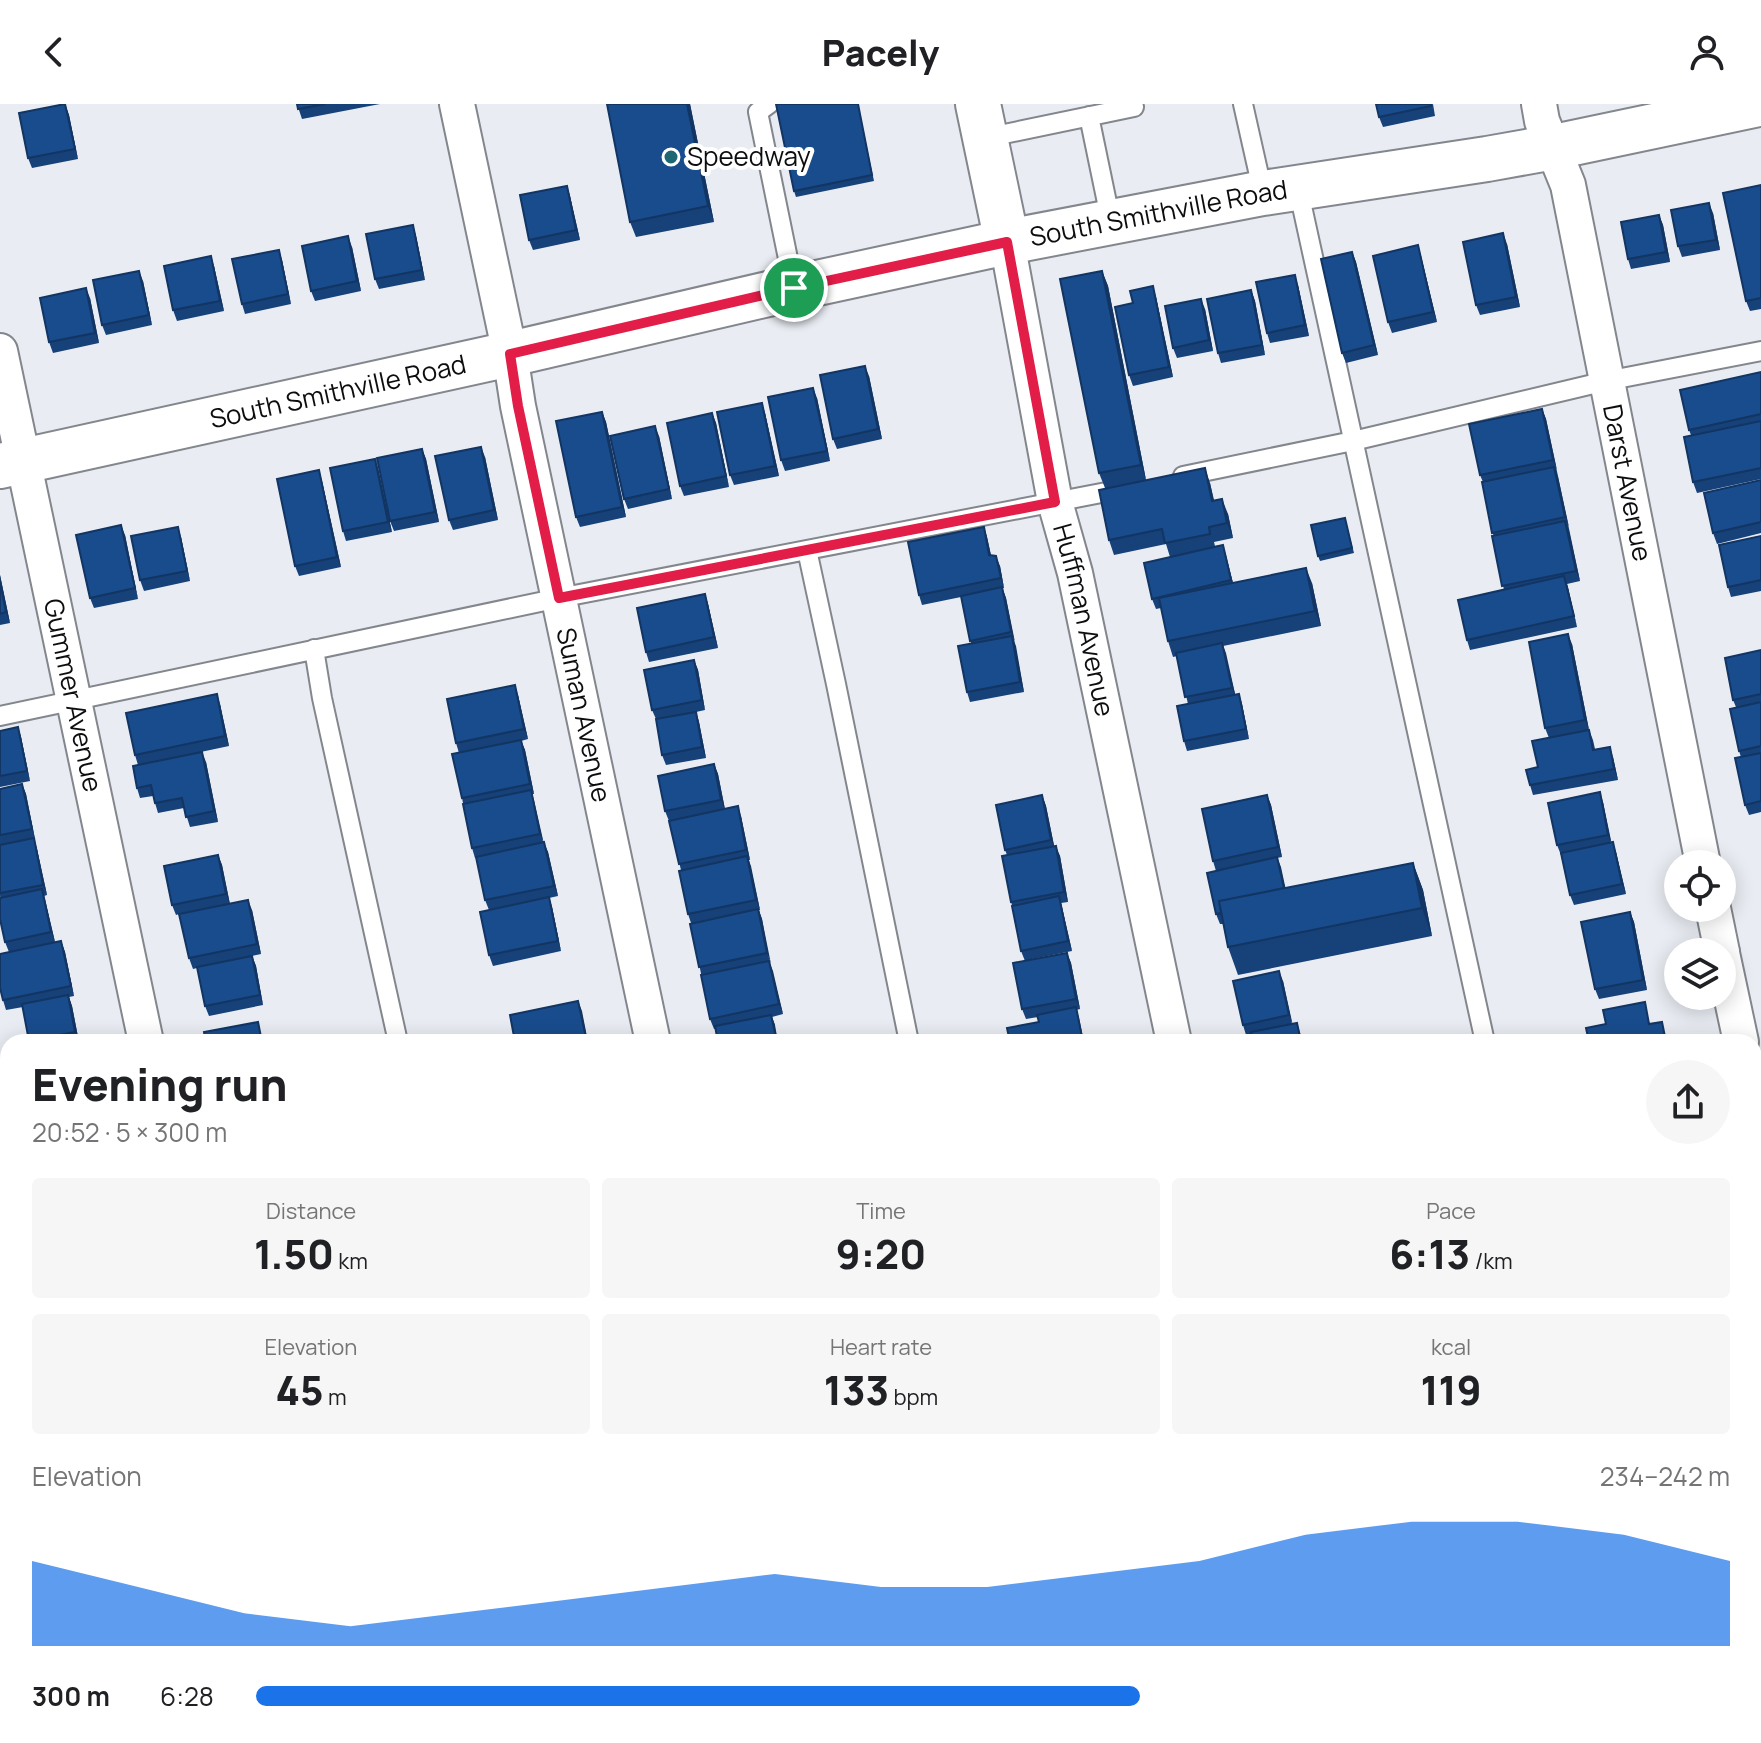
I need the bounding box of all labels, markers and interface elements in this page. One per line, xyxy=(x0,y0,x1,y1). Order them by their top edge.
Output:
text: Pacely xyxy=(822,28,939,77)
icon: back xyxy=(32,30,76,74)
icon: person xyxy=(1685,30,1729,74)
place label: Speedway xyxy=(687,138,811,174)
marker: Speedway xyxy=(662,148,680,166)
street label: South Smithville Road xyxy=(1027,171,1290,254)
pin xyxy=(760,254,828,322)
icon: arrive xyxy=(772,266,816,310)
street label: South Smithville Road xyxy=(206,345,469,436)
street label: Darst Avenue xyxy=(1595,401,1661,564)
street label: Huffman Avenue xyxy=(1045,519,1124,720)
street label: Gummer Avenue xyxy=(36,595,112,795)
street label: Suman Avenue xyxy=(548,624,621,805)
map controls xyxy=(1664,850,1736,1010)
button: locate xyxy=(1664,850,1736,922)
button: layers xyxy=(1664,938,1736,1010)
text: Evening run xyxy=(32,1054,288,1114)
button: share xyxy=(1646,1060,1730,1144)
text: 20:52 · 5 × 300 m xyxy=(32,1114,227,1150)
text: Distance xyxy=(266,1196,356,1226)
text: Time xyxy=(856,1196,906,1226)
text: Pace xyxy=(1426,1196,1476,1226)
text: 1.50 xyxy=(254,1226,334,1281)
text: 9:20 xyxy=(836,1226,926,1281)
text: 6:13 xyxy=(1389,1226,1470,1281)
text: km xyxy=(334,1246,368,1276)
text: /km xyxy=(1470,1246,1513,1276)
text: Elevation xyxy=(265,1332,357,1362)
text: Heart rate xyxy=(830,1332,932,1362)
text: kcal xyxy=(1431,1332,1471,1362)
text: 45 xyxy=(275,1362,324,1417)
text: 133 xyxy=(824,1362,889,1417)
text: 119 xyxy=(1420,1362,1482,1417)
text: m xyxy=(324,1382,347,1412)
text: bpm xyxy=(889,1382,938,1412)
text: Elevation xyxy=(32,1458,142,1494)
text: 234–242 m xyxy=(1600,1458,1730,1494)
text: 300 m xyxy=(32,1678,110,1714)
text: 6:28 xyxy=(160,1678,214,1714)

